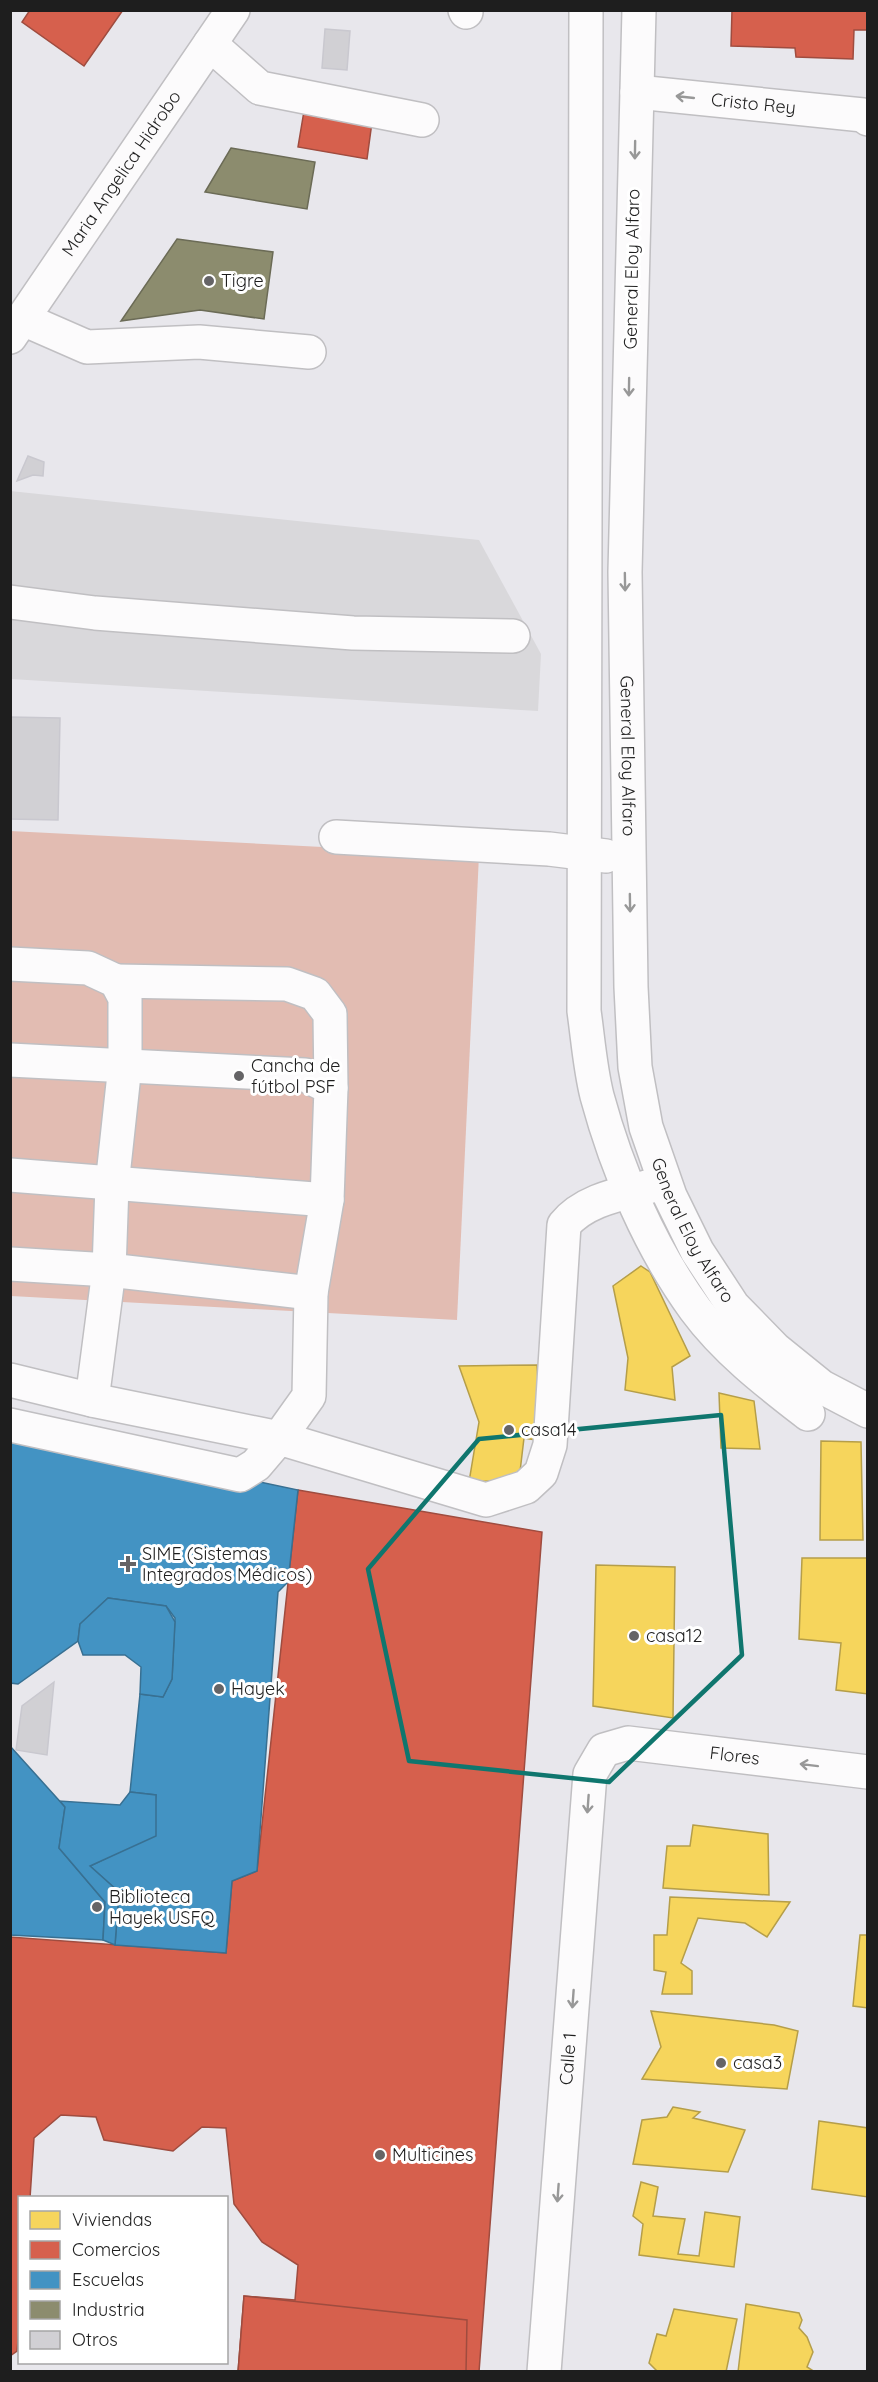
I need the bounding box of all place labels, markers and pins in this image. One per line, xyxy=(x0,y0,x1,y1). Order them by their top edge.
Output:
place label: Tigre xyxy=(221,269,264,292)
marker: Tigre xyxy=(202,274,216,288)
place label: Cancha de fútbol PSF xyxy=(251,1054,341,1098)
marker: Cancha de fútbol PSF xyxy=(232,1069,246,1083)
place label: casa14 xyxy=(521,1418,577,1441)
marker: casa14 xyxy=(502,1423,516,1437)
place label: SIME (Sistemas Integrados Médicos) xyxy=(142,1542,312,1586)
marker: SIME (Sistemas Integrados Médicos) xyxy=(119,1555,137,1573)
place label: casa12 xyxy=(646,1624,702,1647)
marker: casa12 xyxy=(627,1629,641,1643)
place label: Hayek xyxy=(231,1677,285,1700)
marker: Hayek xyxy=(212,1682,226,1696)
place label: Biblioteca Hayek USFQ xyxy=(109,1885,216,1929)
marker: Biblioteca Hayek USFQ xyxy=(90,1900,104,1914)
place label: casa3 xyxy=(733,2051,782,2074)
marker: casa3 xyxy=(714,2056,728,2070)
place label: Multicines xyxy=(392,2143,473,2166)
marker: Multicines xyxy=(373,2148,387,2162)

